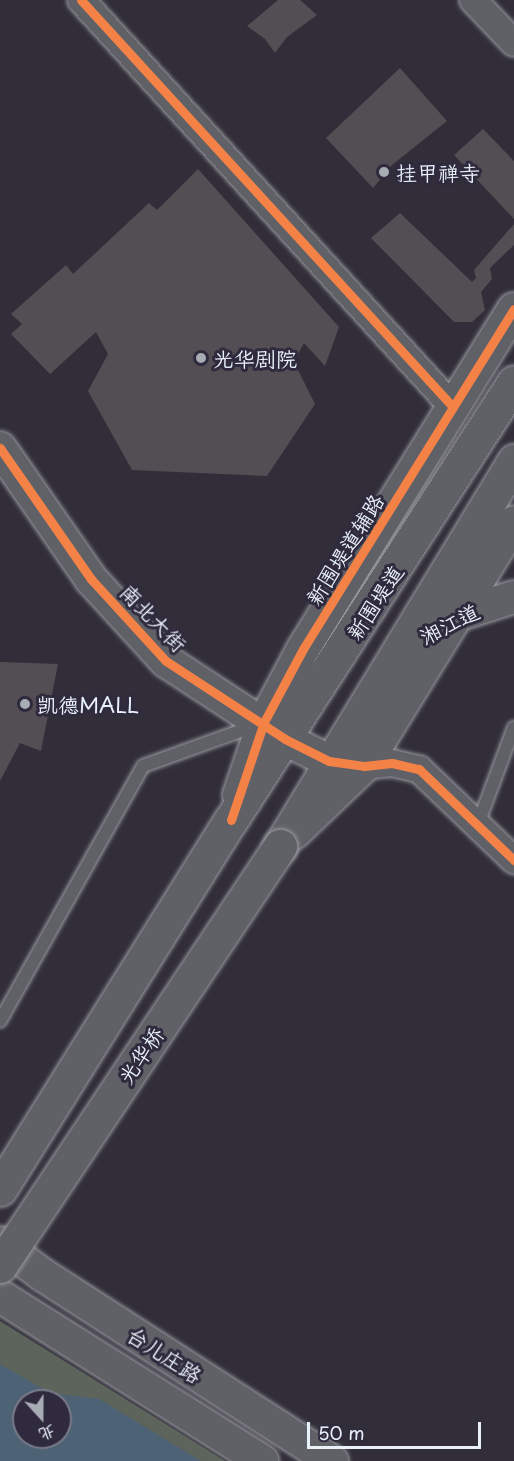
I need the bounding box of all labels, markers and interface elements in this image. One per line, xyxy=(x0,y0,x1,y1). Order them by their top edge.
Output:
place label: 挂甲禅寺 xyxy=(396,159,480,185)
marker: 挂甲禅寺 xyxy=(377,165,391,179)
place label: 光华剧院 xyxy=(213,345,297,371)
marker: 光华剧院 xyxy=(194,351,208,365)
street label: 新围堤道辅路 xyxy=(300,489,388,609)
street label: 新围堤道 xyxy=(341,560,407,644)
street label: 南北大街 xyxy=(116,578,192,656)
street label: 湘江道 xyxy=(415,597,483,649)
place label: 凯德MALL xyxy=(37,691,139,717)
marker: 凯德MALL xyxy=(18,697,32,711)
street label: 光华桥 xyxy=(112,1022,168,1088)
street label: 台儿庄路 xyxy=(123,1321,207,1387)
north arrow xyxy=(12,1389,72,1449)
scale bar xyxy=(310,1410,484,1448)
text: 50 m xyxy=(318,1419,365,1446)
text: 北 xyxy=(36,1420,60,1448)

